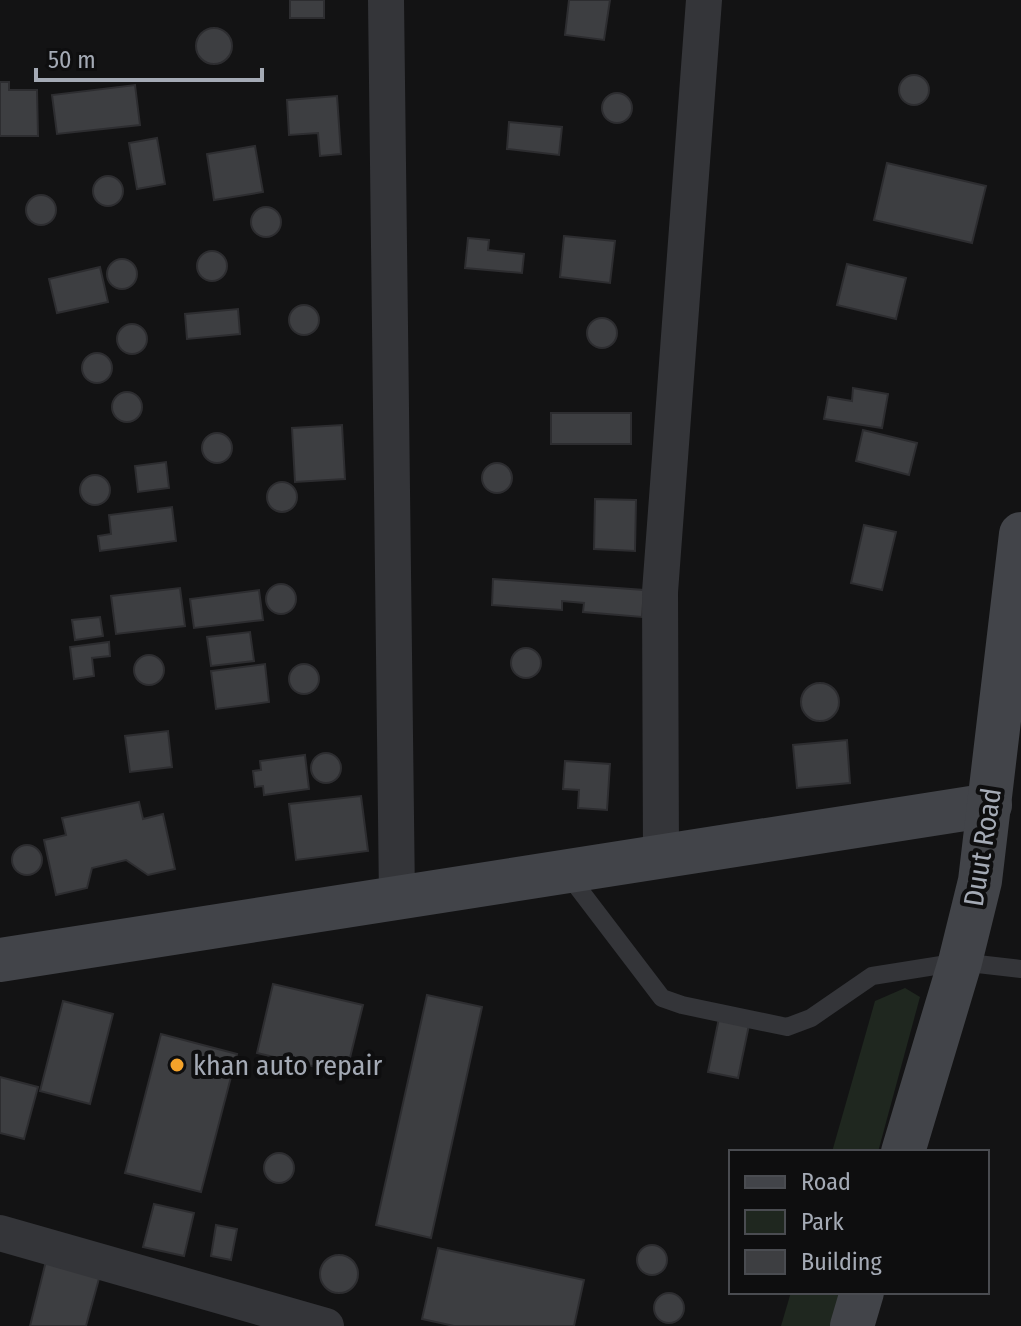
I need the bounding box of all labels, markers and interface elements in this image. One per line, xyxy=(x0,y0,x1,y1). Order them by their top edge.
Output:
scale bar xyxy=(36,32,262,82)
text: 50 m xyxy=(48,46,96,74)
street label: Duut Road xyxy=(957,786,1008,909)
place label: khan auto repair xyxy=(193,1049,383,1082)
marker: khan auto repair xyxy=(168,1056,186,1074)
legend xyxy=(729,1150,989,1294)
text: Road xyxy=(801,1168,851,1196)
text: Park xyxy=(801,1208,844,1236)
text: Building xyxy=(801,1248,883,1276)

